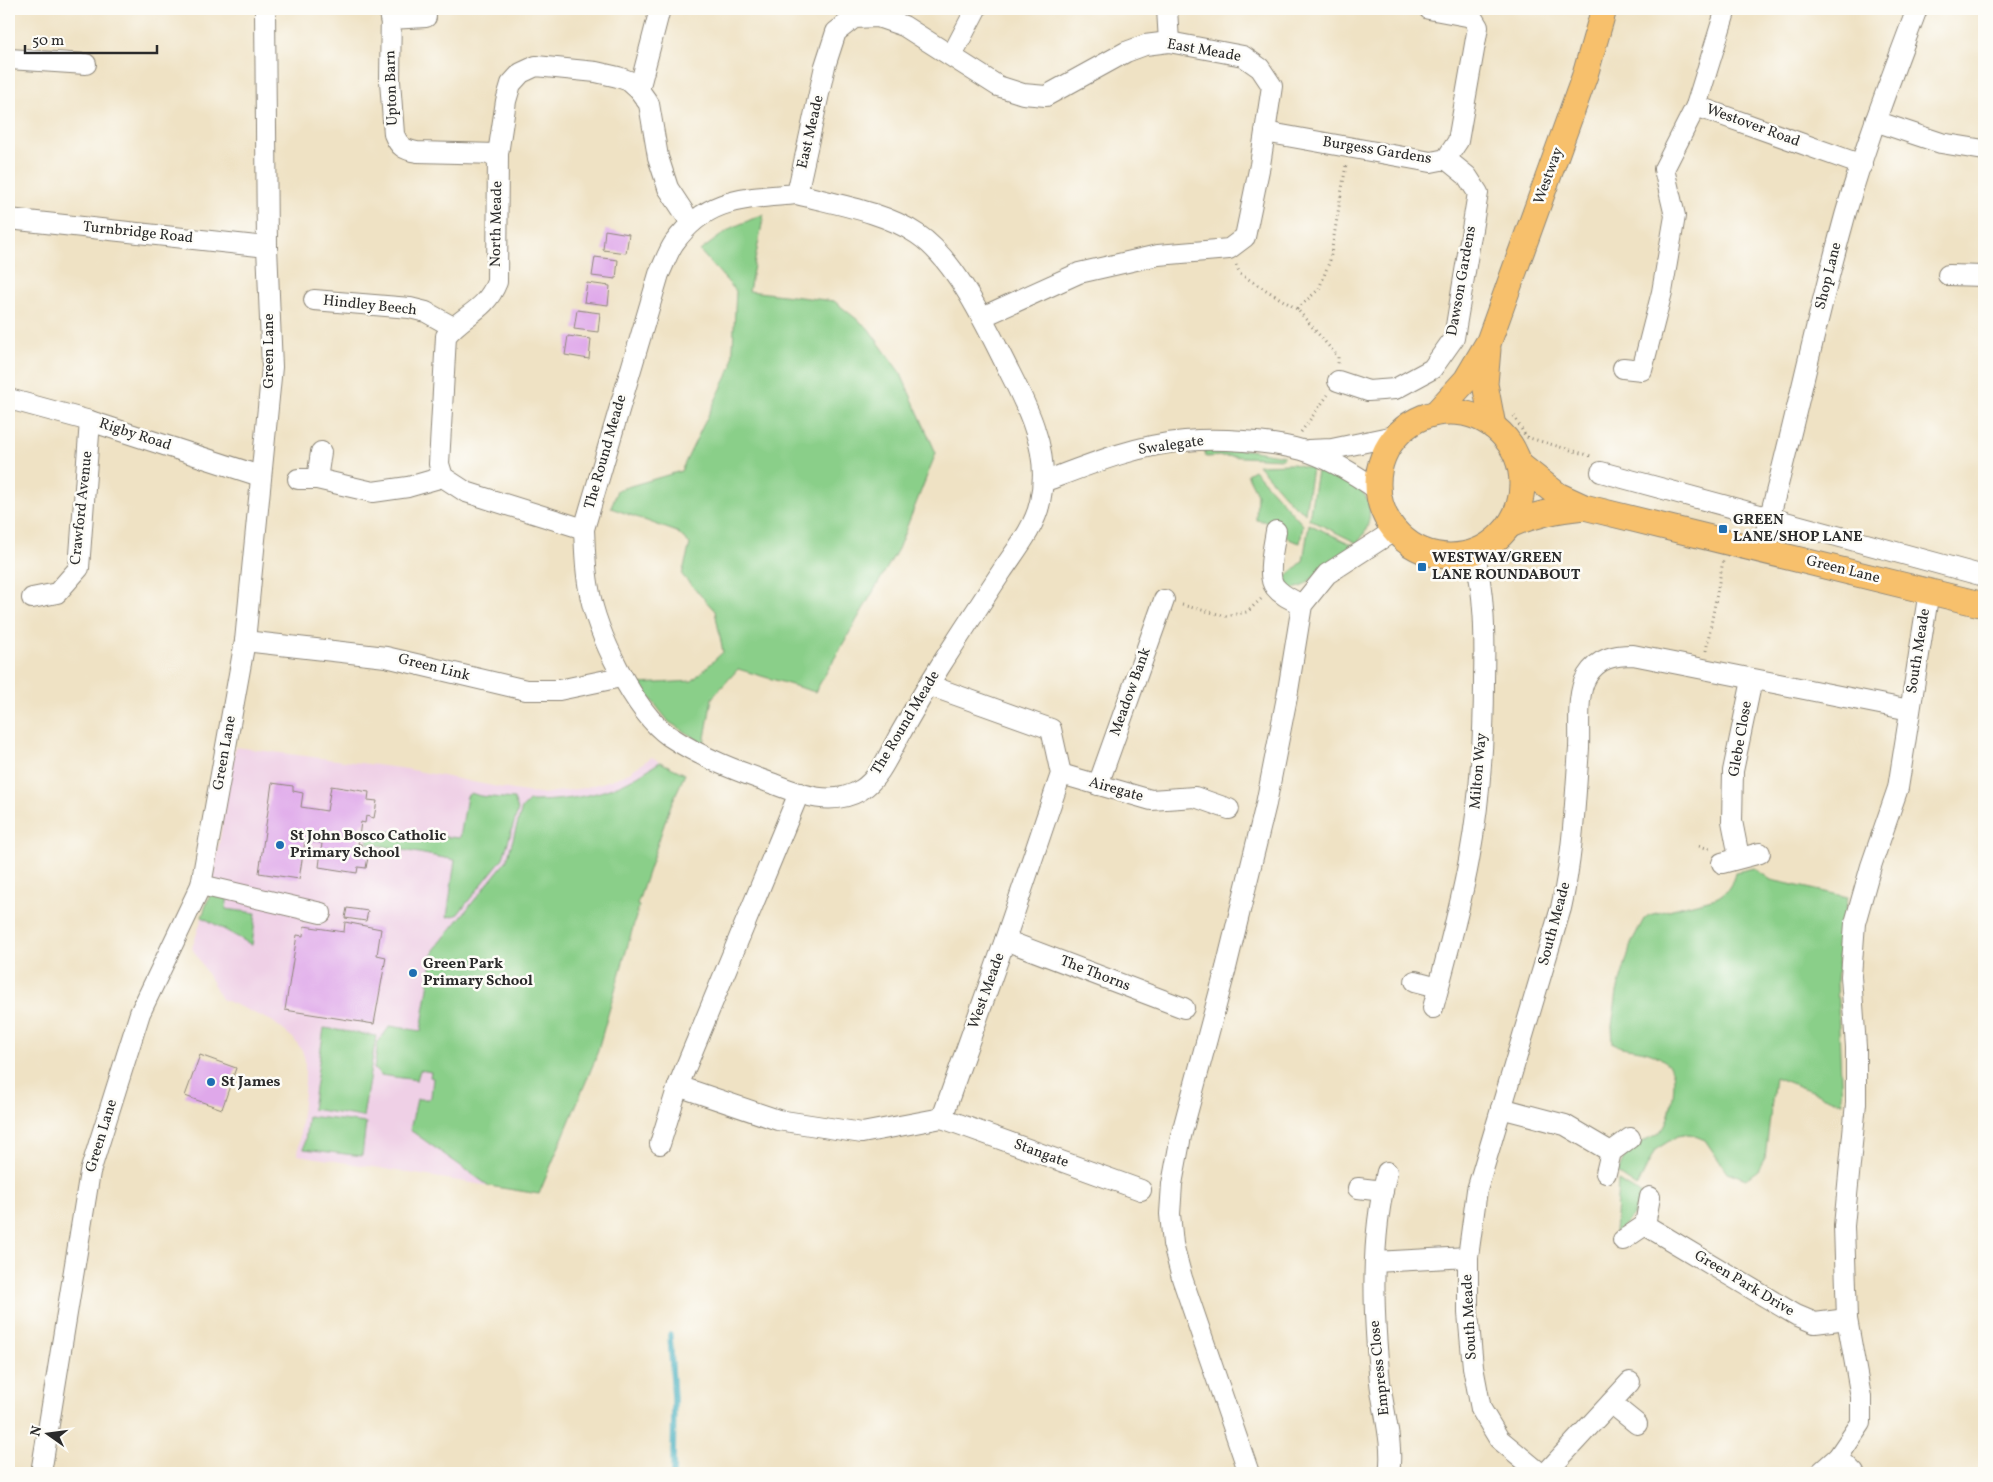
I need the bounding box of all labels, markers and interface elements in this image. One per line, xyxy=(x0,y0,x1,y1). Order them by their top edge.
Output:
scale bar xyxy=(25,22,158,54)
text: 50 m xyxy=(32,31,64,52)
street label: East Meade xyxy=(1165,34,1243,68)
street label: Upton Barn xyxy=(380,50,404,126)
street label: East Meade xyxy=(792,93,830,171)
street label: Westover Road xyxy=(1703,99,1803,153)
street label: Burgess Gardens xyxy=(1321,132,1433,170)
street label: Westway xyxy=(1529,145,1569,207)
street label: North Meade xyxy=(486,181,508,267)
street label: Turnbridge Road xyxy=(82,217,194,249)
street label: Dawson Gardens xyxy=(1442,224,1482,338)
street label: Shop Lane xyxy=(1810,240,1848,312)
street label: Hindley Beech xyxy=(322,291,418,321)
street label: Green Lane xyxy=(259,313,280,389)
street label: The Round Meade xyxy=(580,392,632,512)
street label: Rigby Road xyxy=(96,413,174,457)
street label: Swalegate xyxy=(1137,431,1205,461)
street label: Crawford Avenue xyxy=(66,450,98,566)
place label: GREEN LANE/SHOP LANE xyxy=(1733,510,1863,548)
marker: GREEN LANE/SHOP LANE xyxy=(1717,523,1729,535)
place label: WESTWAY/GREEN LANE ROUNDABOUT xyxy=(1432,548,1581,586)
street label: Green Lane xyxy=(1804,551,1882,589)
marker: WESTWAY/GREEN LANE ROUNDABOUT xyxy=(1416,561,1428,573)
street label: South Meade xyxy=(1902,607,1936,695)
street label: Meadow Bank xyxy=(1105,645,1157,739)
street label: Green Link xyxy=(396,649,472,687)
street label: The Round Meade xyxy=(867,667,945,779)
street label: Glebe Close xyxy=(1724,699,1758,779)
street label: Green Lane xyxy=(208,714,242,792)
street label: Milton Way xyxy=(1465,732,1493,810)
street label: Airegate xyxy=(1086,772,1146,808)
place label: St John Bosco Catholic Primary School xyxy=(290,826,446,864)
marker: St John Bosco Catholic Primary School xyxy=(274,839,286,851)
street label: South Meade xyxy=(1534,880,1576,968)
street label: West Meade xyxy=(964,950,1010,1032)
street label: The Thorns xyxy=(1057,951,1133,997)
place label: Green Park Primary School xyxy=(423,954,533,992)
marker: Green Park Primary School xyxy=(407,967,419,979)
place label: St James xyxy=(221,1072,281,1093)
marker: St James xyxy=(205,1076,217,1088)
street label: Green Lane xyxy=(81,1097,123,1175)
street label: Stangate xyxy=(1011,1134,1071,1174)
street label: Green Park Drive xyxy=(1690,1246,1798,1322)
street label: South Meade xyxy=(1457,1274,1483,1360)
street label: Empress Close xyxy=(1365,1319,1395,1417)
north arrow xyxy=(22,1410,72,1460)
text: N xyxy=(26,1424,47,1438)

